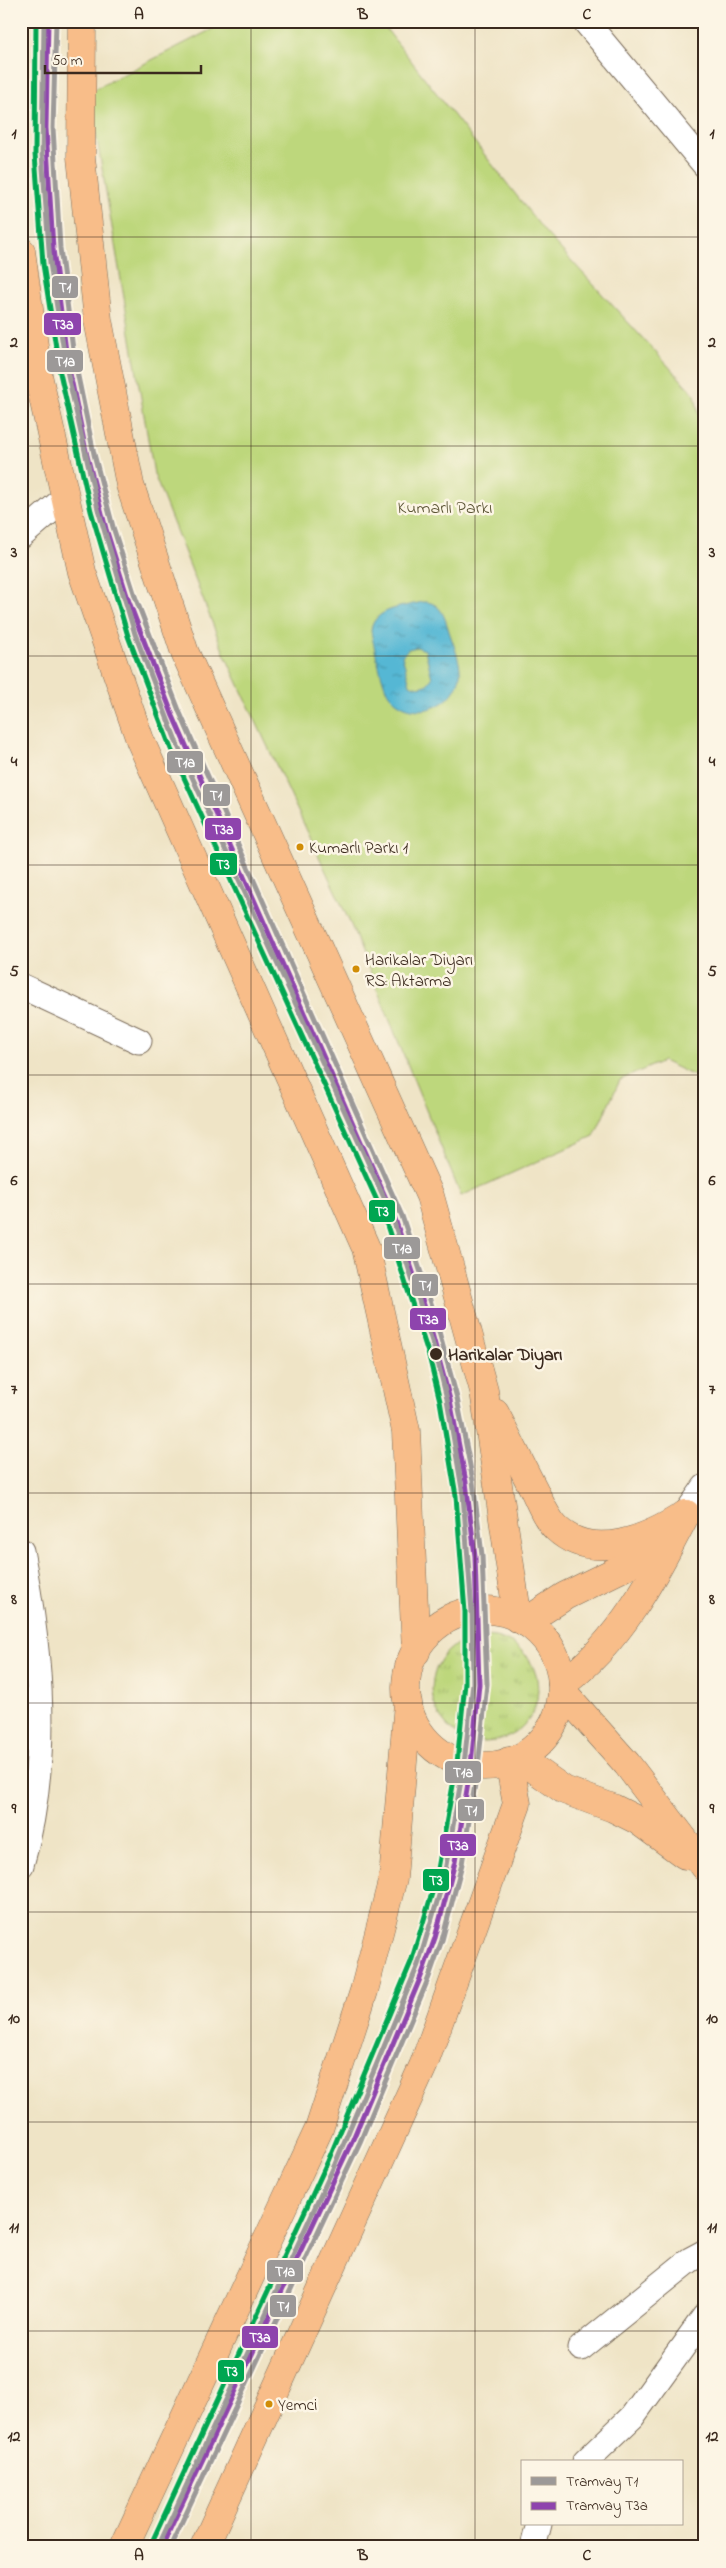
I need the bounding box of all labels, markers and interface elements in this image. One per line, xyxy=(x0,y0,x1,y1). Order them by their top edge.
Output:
text: A xyxy=(134,3,144,27)
text: B xyxy=(357,3,369,27)
text: C xyxy=(583,3,592,27)
scale bar xyxy=(45,42,201,74)
text: 50 m xyxy=(52,50,83,72)
text: 1 xyxy=(11,122,17,146)
text: 1 xyxy=(709,122,715,146)
line badge: T1 xyxy=(51,275,79,299)
text: T1 xyxy=(59,278,72,299)
line badge: T3a xyxy=(43,312,82,336)
text: T3a xyxy=(52,315,74,336)
text: 2 xyxy=(9,331,18,355)
text: 2 xyxy=(707,331,716,355)
line badge: T1a xyxy=(46,349,84,373)
text: T1a xyxy=(55,352,75,373)
park label: Kumarlı Parkı xyxy=(398,496,492,522)
text: 3 xyxy=(10,541,18,565)
text: 3 xyxy=(708,541,716,565)
text: 4 xyxy=(10,750,18,774)
line badge: T1a xyxy=(166,750,204,774)
text: 4 xyxy=(708,750,716,774)
text: T1a xyxy=(175,753,195,774)
line badge: T1 xyxy=(202,783,231,807)
text: T1 xyxy=(210,786,223,807)
line badge: T3a xyxy=(204,817,242,841)
text: T3a xyxy=(212,820,234,841)
place label: Kumarlı Parkı 1 xyxy=(309,836,409,861)
marker: Kumarlı Parkı 1 xyxy=(295,842,305,852)
line badge: T3 xyxy=(209,852,238,876)
text: T3 xyxy=(216,855,230,876)
place label: Harikalar Diyarı RS: Aktarma xyxy=(365,948,473,994)
text: 5 xyxy=(9,960,19,984)
text: 5 xyxy=(707,960,717,984)
marker: Harikalar Diyarı RS: Aktarma xyxy=(351,964,361,974)
text: 6 xyxy=(9,1169,18,1193)
text: 6 xyxy=(707,1169,716,1193)
line badge: T3 xyxy=(368,1199,396,1223)
text: T3 xyxy=(375,1202,389,1223)
line badge: T1a xyxy=(383,1236,421,1260)
text: T1a xyxy=(392,1239,412,1260)
line badge: T1 xyxy=(411,1273,439,1297)
text: T1 xyxy=(419,1276,432,1297)
line badge: T3a xyxy=(409,1307,447,1331)
text: T3a xyxy=(417,1310,439,1331)
place label: Harikalar Diyarı xyxy=(448,1343,562,1370)
marker: Harikalar Diyarı xyxy=(428,1346,444,1362)
text: 7 xyxy=(11,1378,18,1402)
text: 7 xyxy=(709,1378,716,1402)
text: 8 xyxy=(10,1588,17,1612)
text: 8 xyxy=(708,1588,715,1612)
line badge: T1a xyxy=(444,1760,482,1784)
text: T1a xyxy=(453,1763,473,1784)
text: 9 xyxy=(11,1797,17,1821)
text: 9 xyxy=(709,1797,715,1821)
line badge: T1 xyxy=(457,1798,485,1822)
text: T1 xyxy=(465,1801,478,1822)
line badge: T3a xyxy=(439,1833,477,1857)
text: T3a xyxy=(447,1836,469,1857)
line badge: T3 xyxy=(422,1868,450,1892)
text: T3 xyxy=(429,1871,443,1892)
text: 10 xyxy=(8,2007,20,2031)
text: 10 xyxy=(706,2007,718,2031)
text: 11 xyxy=(9,2216,20,2240)
text: 11 xyxy=(707,2216,718,2240)
line badge: T1a xyxy=(266,2259,304,2283)
text: T1a xyxy=(275,2262,295,2283)
line badge: T1 xyxy=(269,2294,297,2318)
text: T1 xyxy=(277,2297,290,2318)
line badge: T3a xyxy=(241,2325,279,2349)
text: T3a xyxy=(249,2328,271,2349)
line badge: T3 xyxy=(217,2359,245,2383)
text: T3 xyxy=(224,2362,238,2383)
place label: Yemci xyxy=(278,2393,317,2418)
marker: Yemci xyxy=(264,2399,274,2409)
text: 12 xyxy=(7,2425,21,2449)
text: 12 xyxy=(705,2425,719,2449)
legend xyxy=(521,2460,684,2526)
text: Tramvay T1 xyxy=(566,2471,639,2494)
text: Tramvay T3a xyxy=(566,2495,648,2518)
text: A xyxy=(134,2544,144,2568)
text: B xyxy=(357,2544,369,2568)
text: C xyxy=(583,2544,592,2568)

